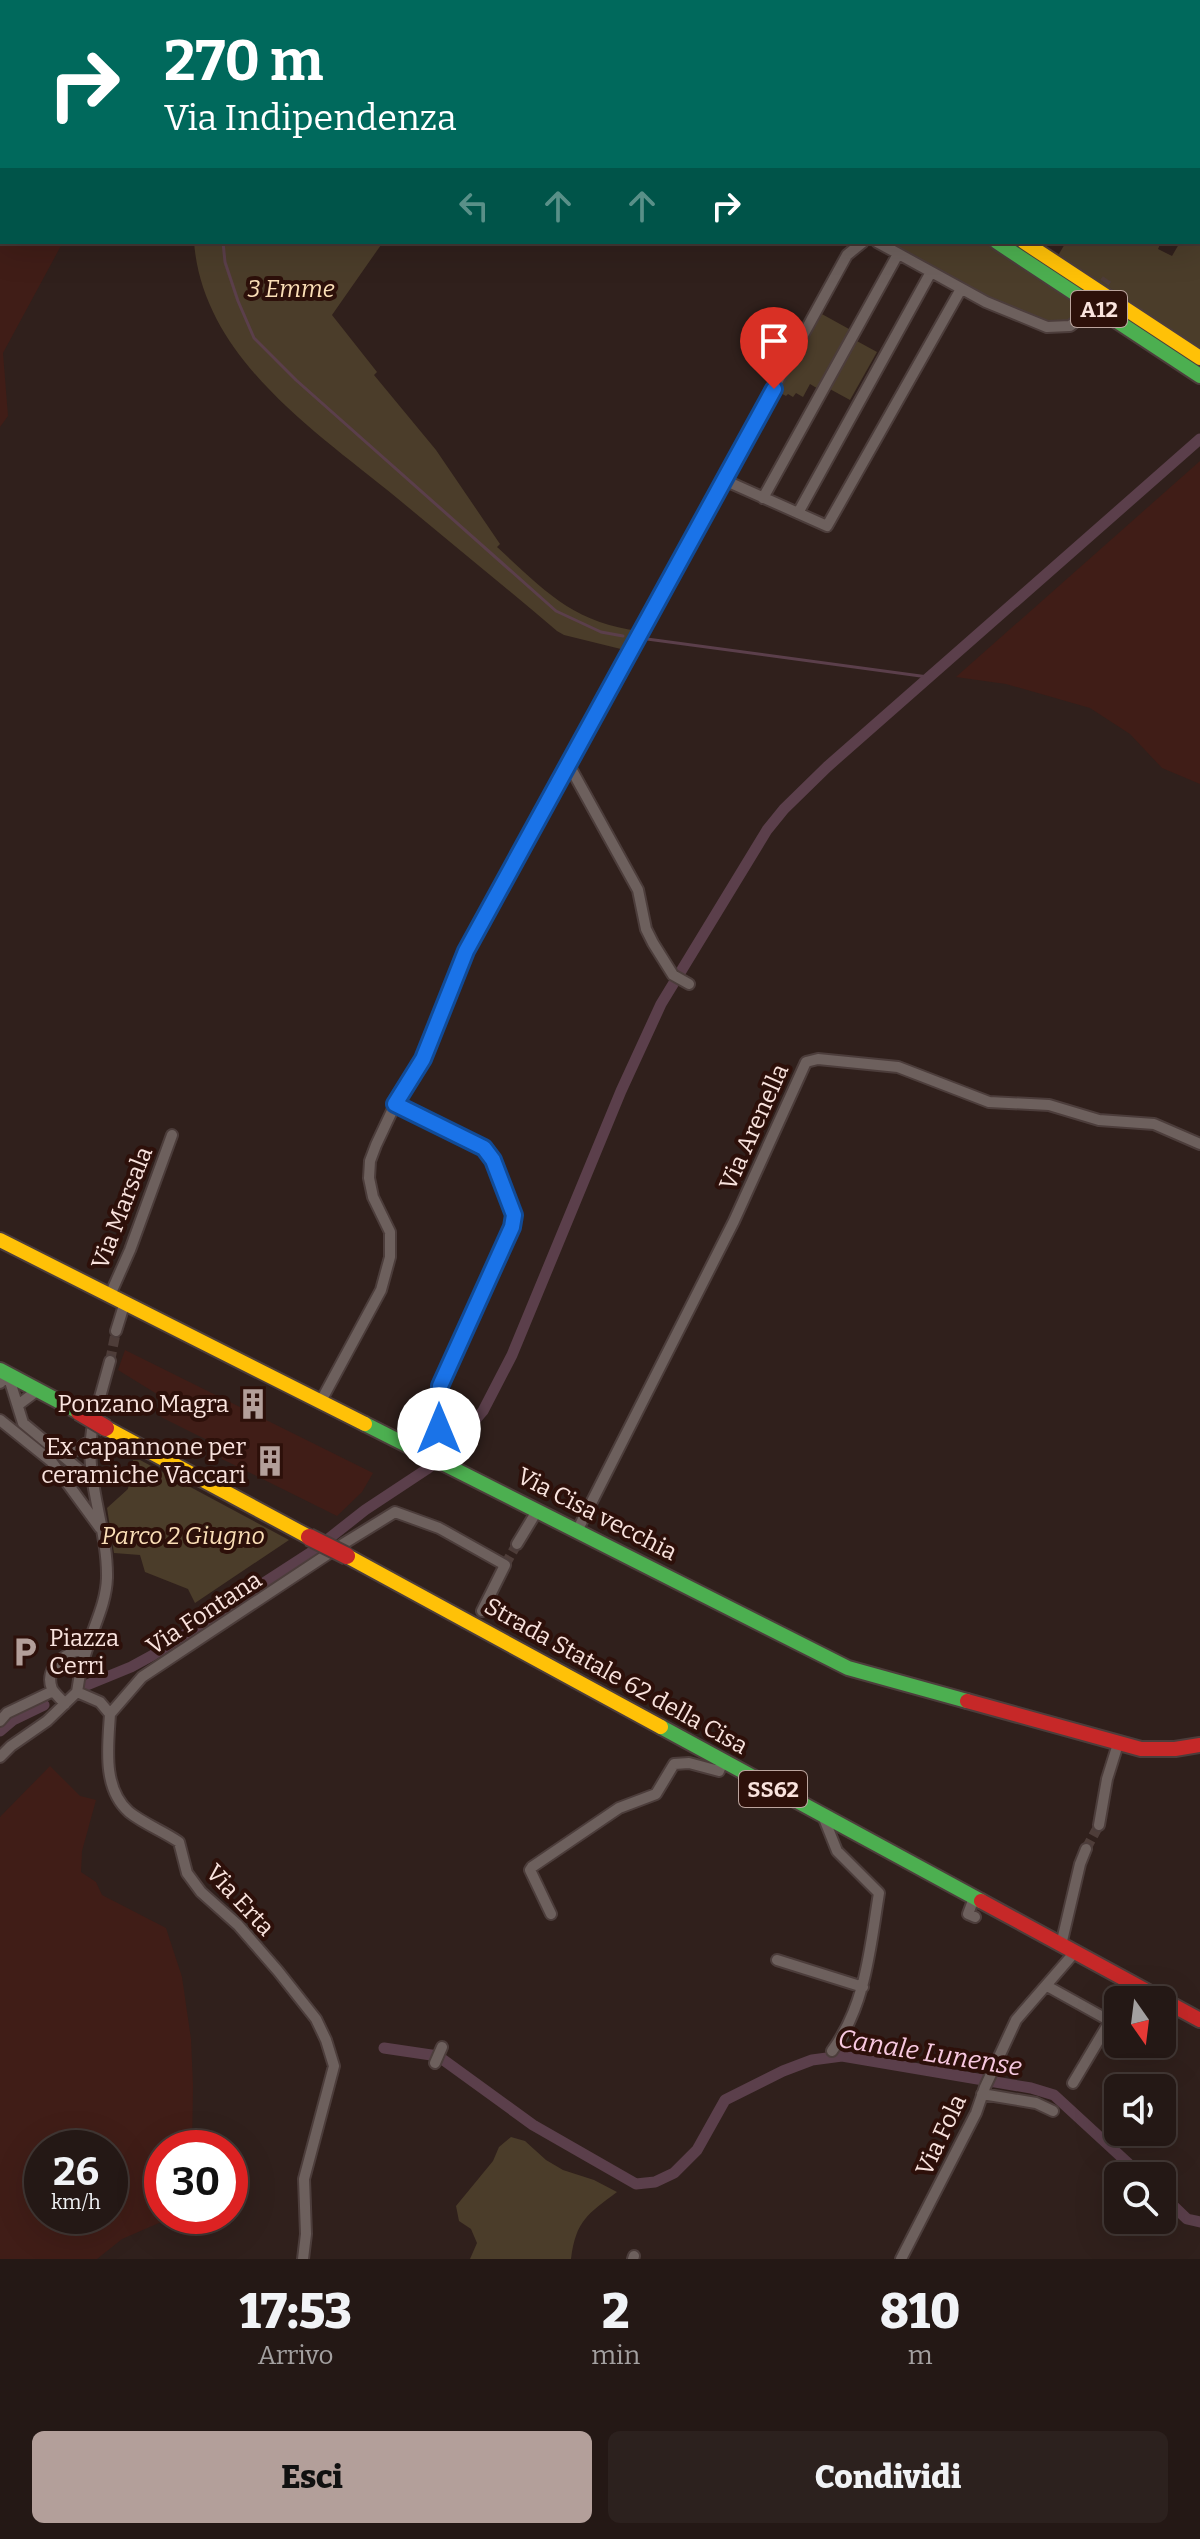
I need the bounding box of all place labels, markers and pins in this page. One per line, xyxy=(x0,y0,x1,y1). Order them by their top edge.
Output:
pin xyxy=(740,307,808,389)
building icon: Ponzano Magra xyxy=(236,1387,270,1421)
place label: Ponzano Magra xyxy=(57,1390,229,1418)
place label: Ex capannone per ceramiche Vaccari xyxy=(41,1433,246,1489)
building icon: Ex capannone per ceramiche Vaccari xyxy=(253,1444,287,1478)
place label: Piazza Cerri xyxy=(49,1624,119,1680)
parking icon: Piazza Cerri xyxy=(8,1635,42,1669)

